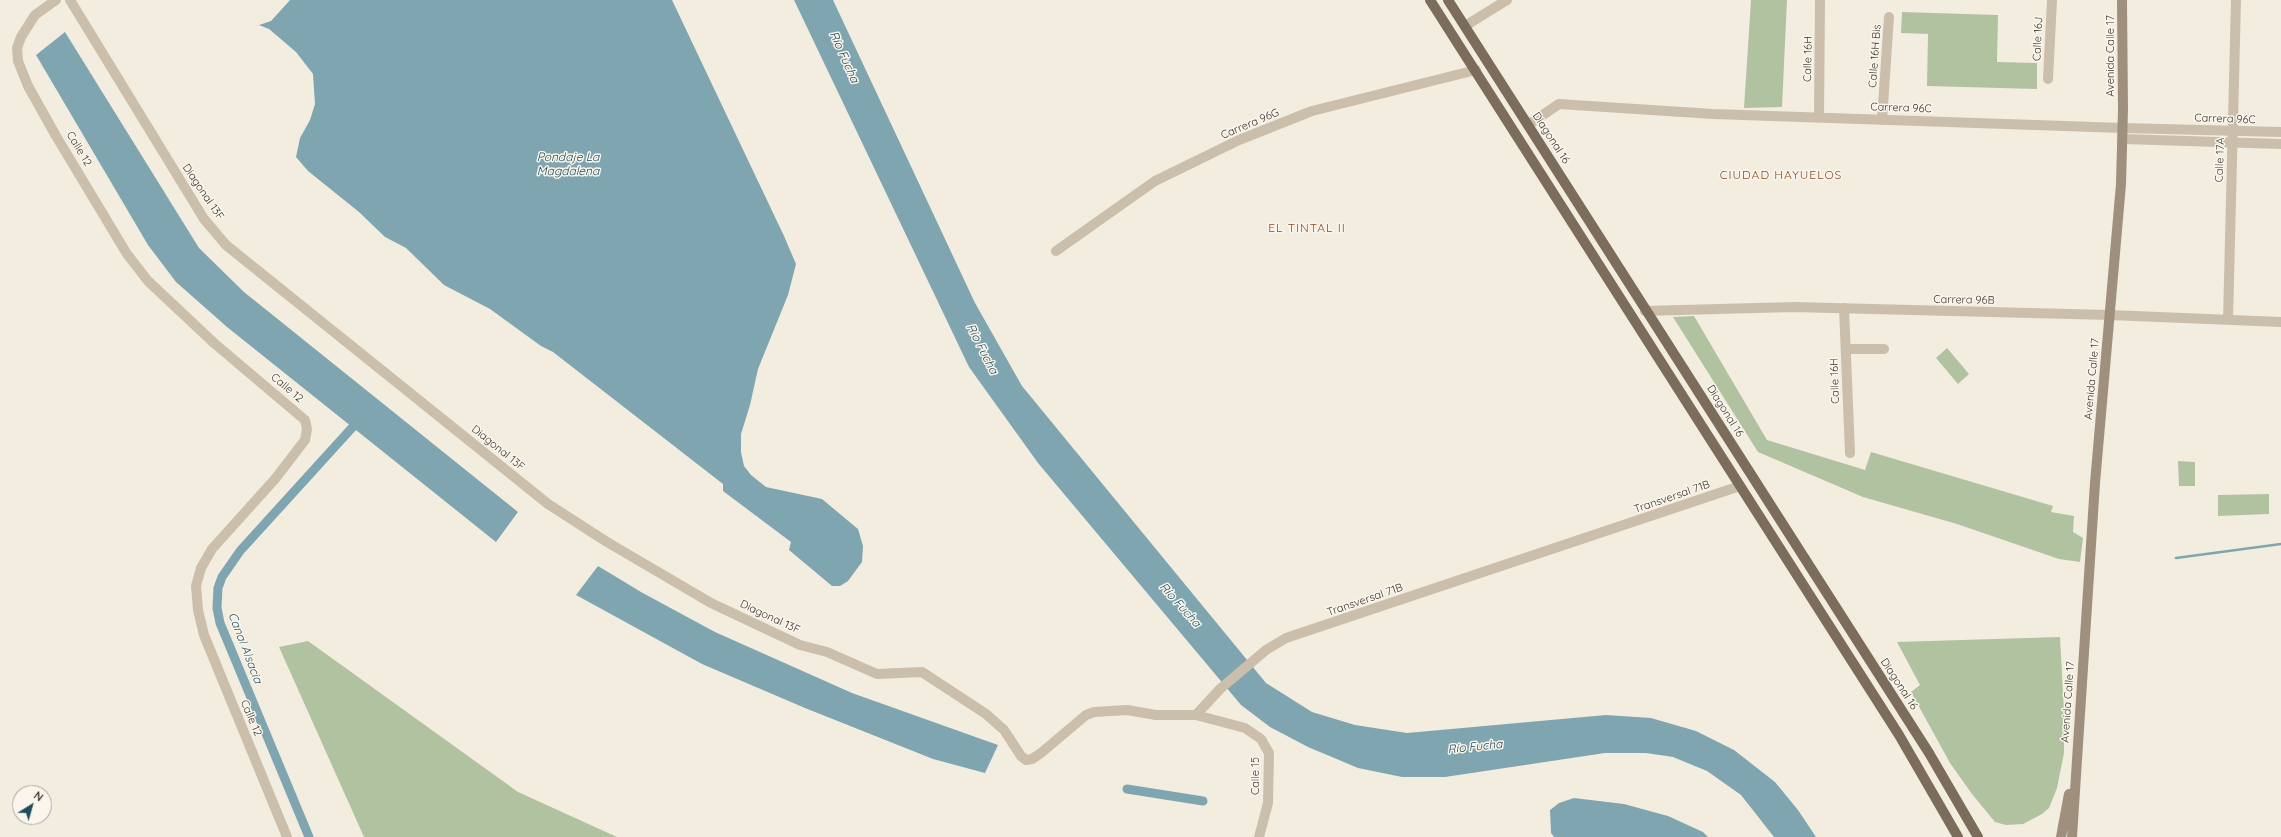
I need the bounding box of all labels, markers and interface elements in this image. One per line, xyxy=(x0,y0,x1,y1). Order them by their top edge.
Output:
street label: Avenida Calle 17 xyxy=(2104,15,2118,97)
street label: Calle 16J xyxy=(2030,17,2046,61)
street label: Calle 16H Bis xyxy=(1866,24,1884,88)
water label: Río Fucha xyxy=(826,29,862,85)
street label: Calle 16H xyxy=(1801,36,1815,82)
street label: Carrera 96C xyxy=(1870,100,1932,116)
street label: Carrera 96G xyxy=(1219,106,1281,142)
street label: Diagonal 16 xyxy=(1529,110,1573,166)
street label: Carrera 96C xyxy=(2194,111,2256,127)
street label: Calle 12 xyxy=(64,129,94,169)
street label: Calle 17A xyxy=(2213,137,2227,183)
water label: Pondaje La Magdalena xyxy=(537,150,599,178)
street label: Diagonal 13F xyxy=(179,161,227,223)
district label: CIUDAD HAYUELOS xyxy=(1720,168,1842,182)
district label: EL TINTAL II xyxy=(1268,221,1346,235)
street label: Carrera 96B xyxy=(1933,293,1995,307)
water label: Río Fucha xyxy=(963,321,1001,377)
street label: Avenida Calle 17 xyxy=(2082,338,2102,420)
street label: Calle 16H xyxy=(1828,358,1842,404)
street label: Calle 12 xyxy=(268,371,306,405)
street label: Diagonal 16 xyxy=(1704,383,1746,439)
street label: Diagonal 13F xyxy=(469,422,527,474)
street label: Transversal 71B xyxy=(1632,478,1712,516)
water label: Río Fucha xyxy=(1156,580,1204,630)
street label: Transversal 71B xyxy=(1325,581,1405,619)
street label: Diagonal 13F xyxy=(738,597,802,637)
water label: Canal Alsacia xyxy=(225,610,265,686)
street label: Diagonal 16 xyxy=(1877,656,1921,712)
street label: Avenida Calle 17 xyxy=(2059,661,2077,743)
street label: Calle 12 xyxy=(237,698,265,738)
water label: Río Fucha xyxy=(1447,737,1503,757)
street label: Calle 15 xyxy=(1249,757,1263,795)
north arrow xyxy=(12,785,52,825)
text: N xyxy=(31,788,46,804)

